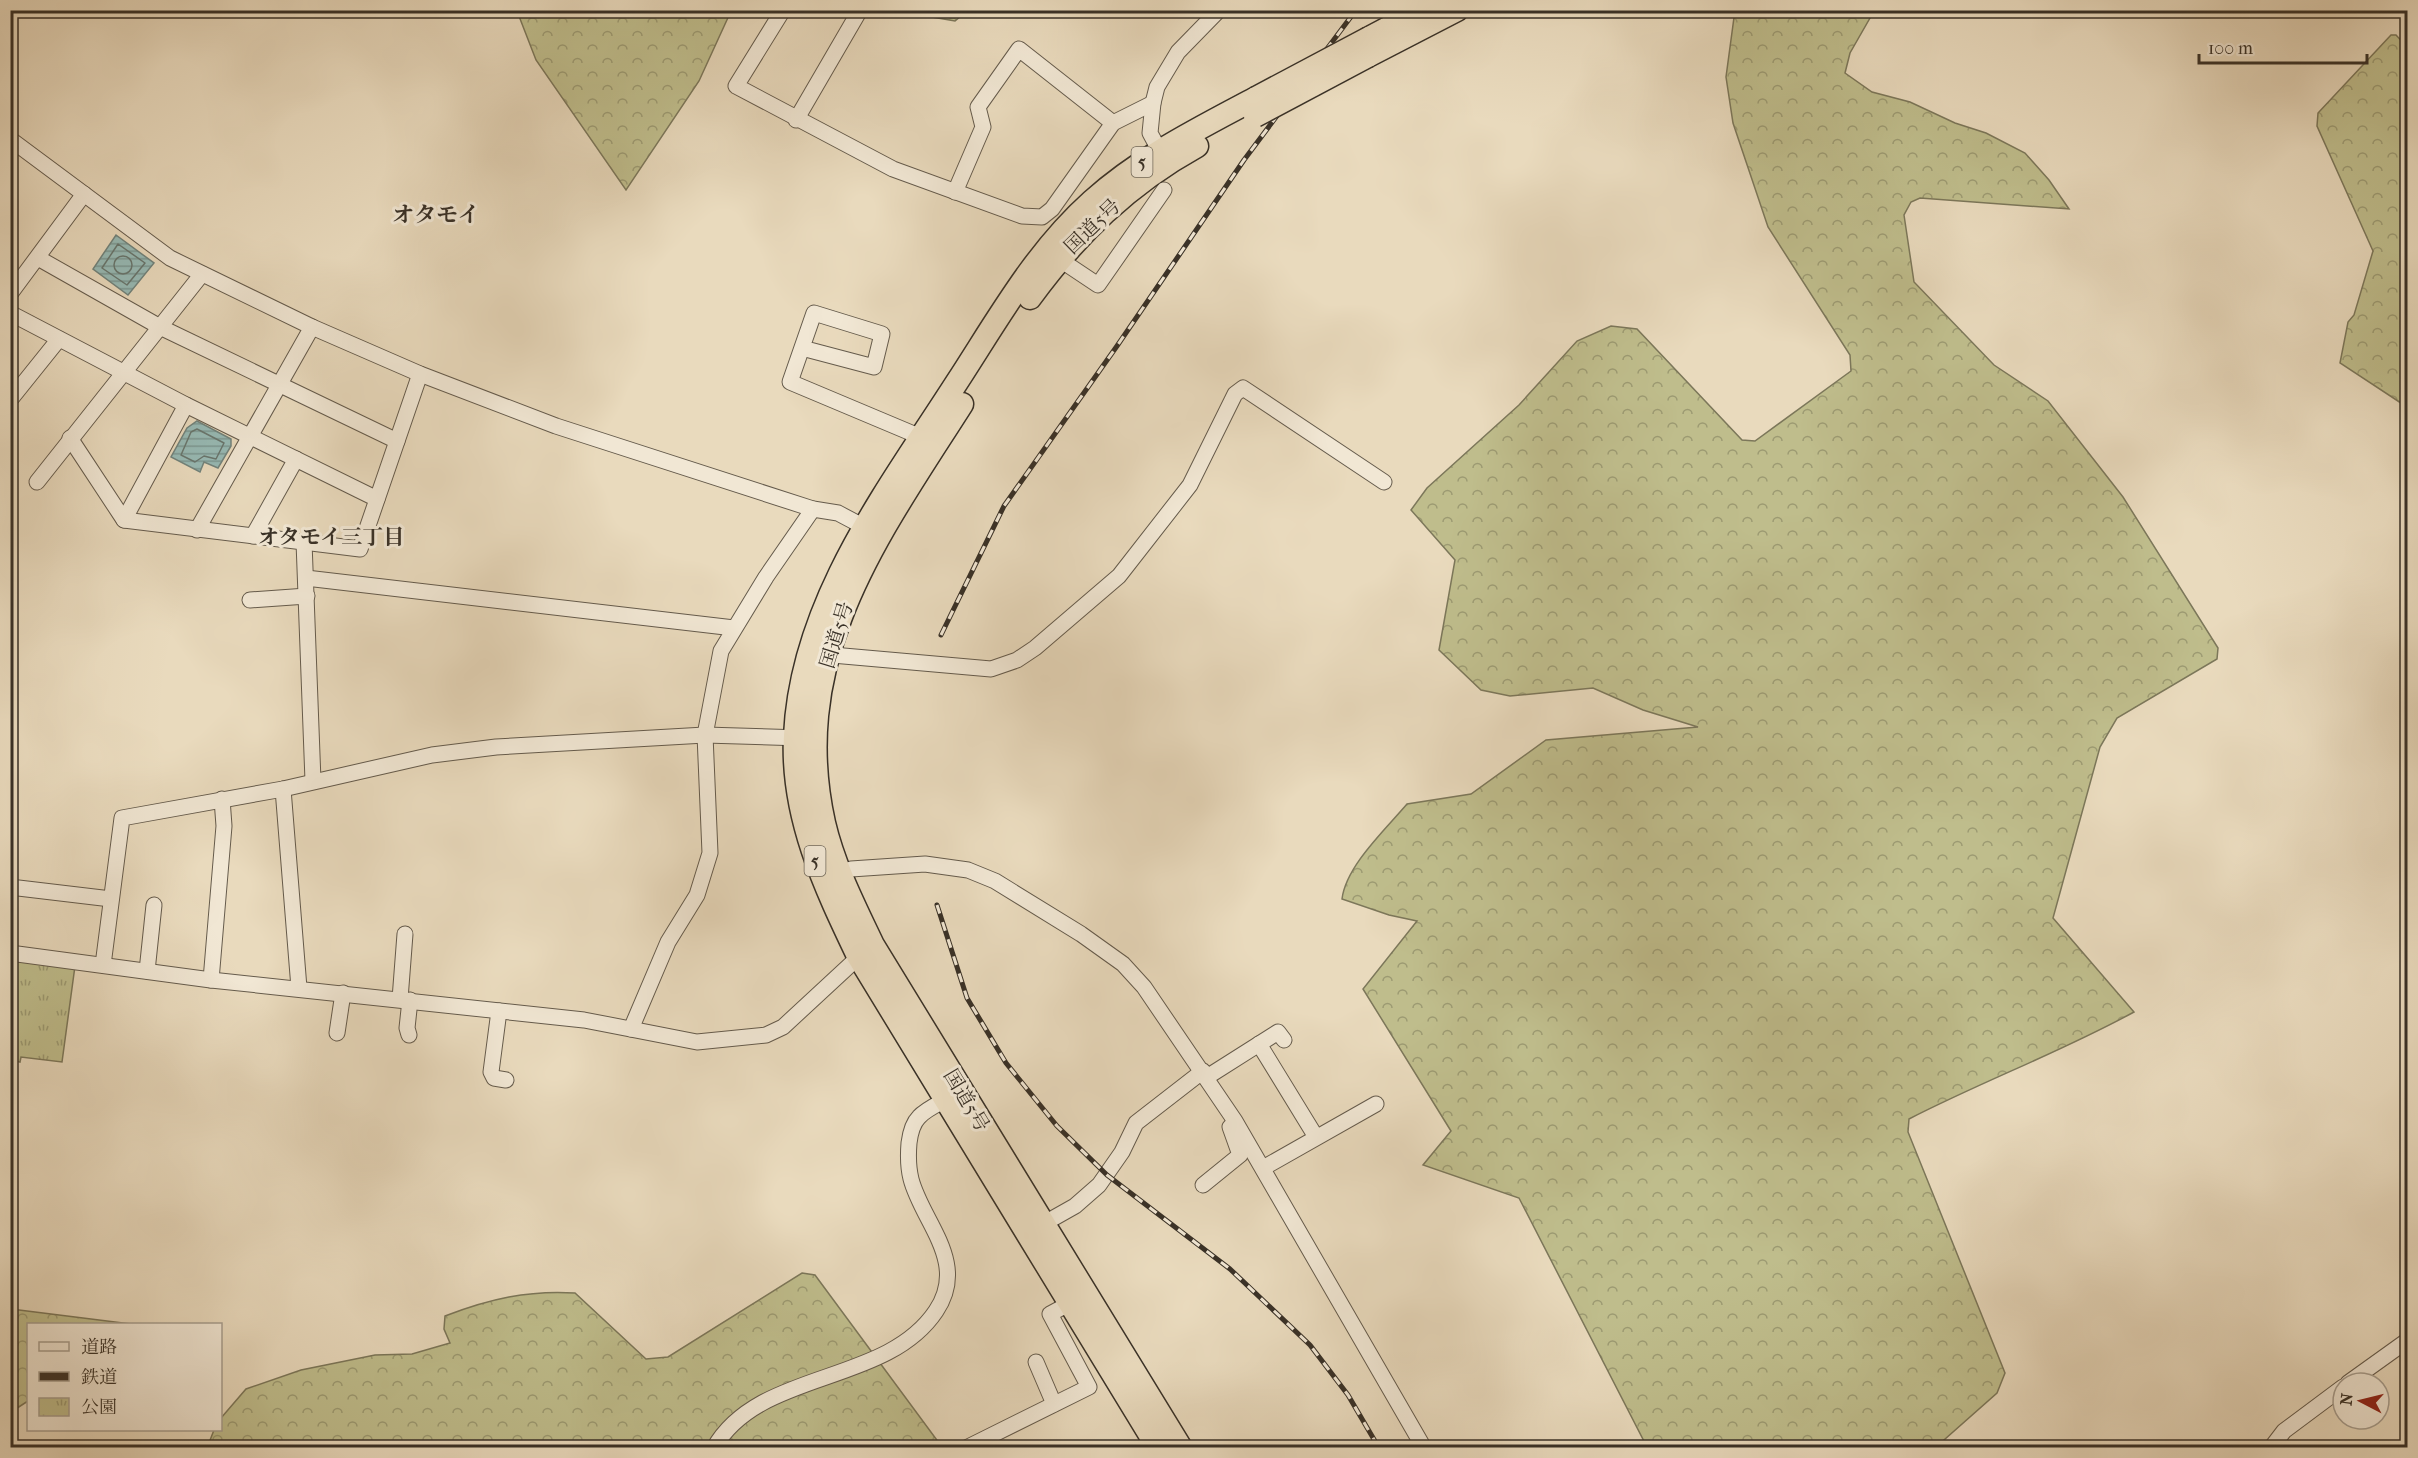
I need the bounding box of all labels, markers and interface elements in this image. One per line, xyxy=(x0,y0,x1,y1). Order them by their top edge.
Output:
scale bar xyxy=(2199,27,2367,65)
text: 100 m xyxy=(2208,38,2253,59)
road number: 5 xyxy=(1132,147,1152,177)
street label: 国道5号 xyxy=(1060,194,1125,258)
district label: オタモイ xyxy=(392,202,480,228)
district label: オタモイ三丁目 xyxy=(258,525,404,549)
street label: 国道5号 xyxy=(815,599,858,671)
road number: 5 xyxy=(804,846,826,876)
street label: 国道5号 xyxy=(939,1065,994,1136)
legend xyxy=(27,1323,222,1431)
text: 道路 xyxy=(81,1337,117,1358)
text: 鉄道 xyxy=(81,1367,117,1388)
north arrow xyxy=(2331,1371,2391,1431)
text: N xyxy=(2336,1391,2357,1406)
text: 公園 xyxy=(81,1397,117,1418)

